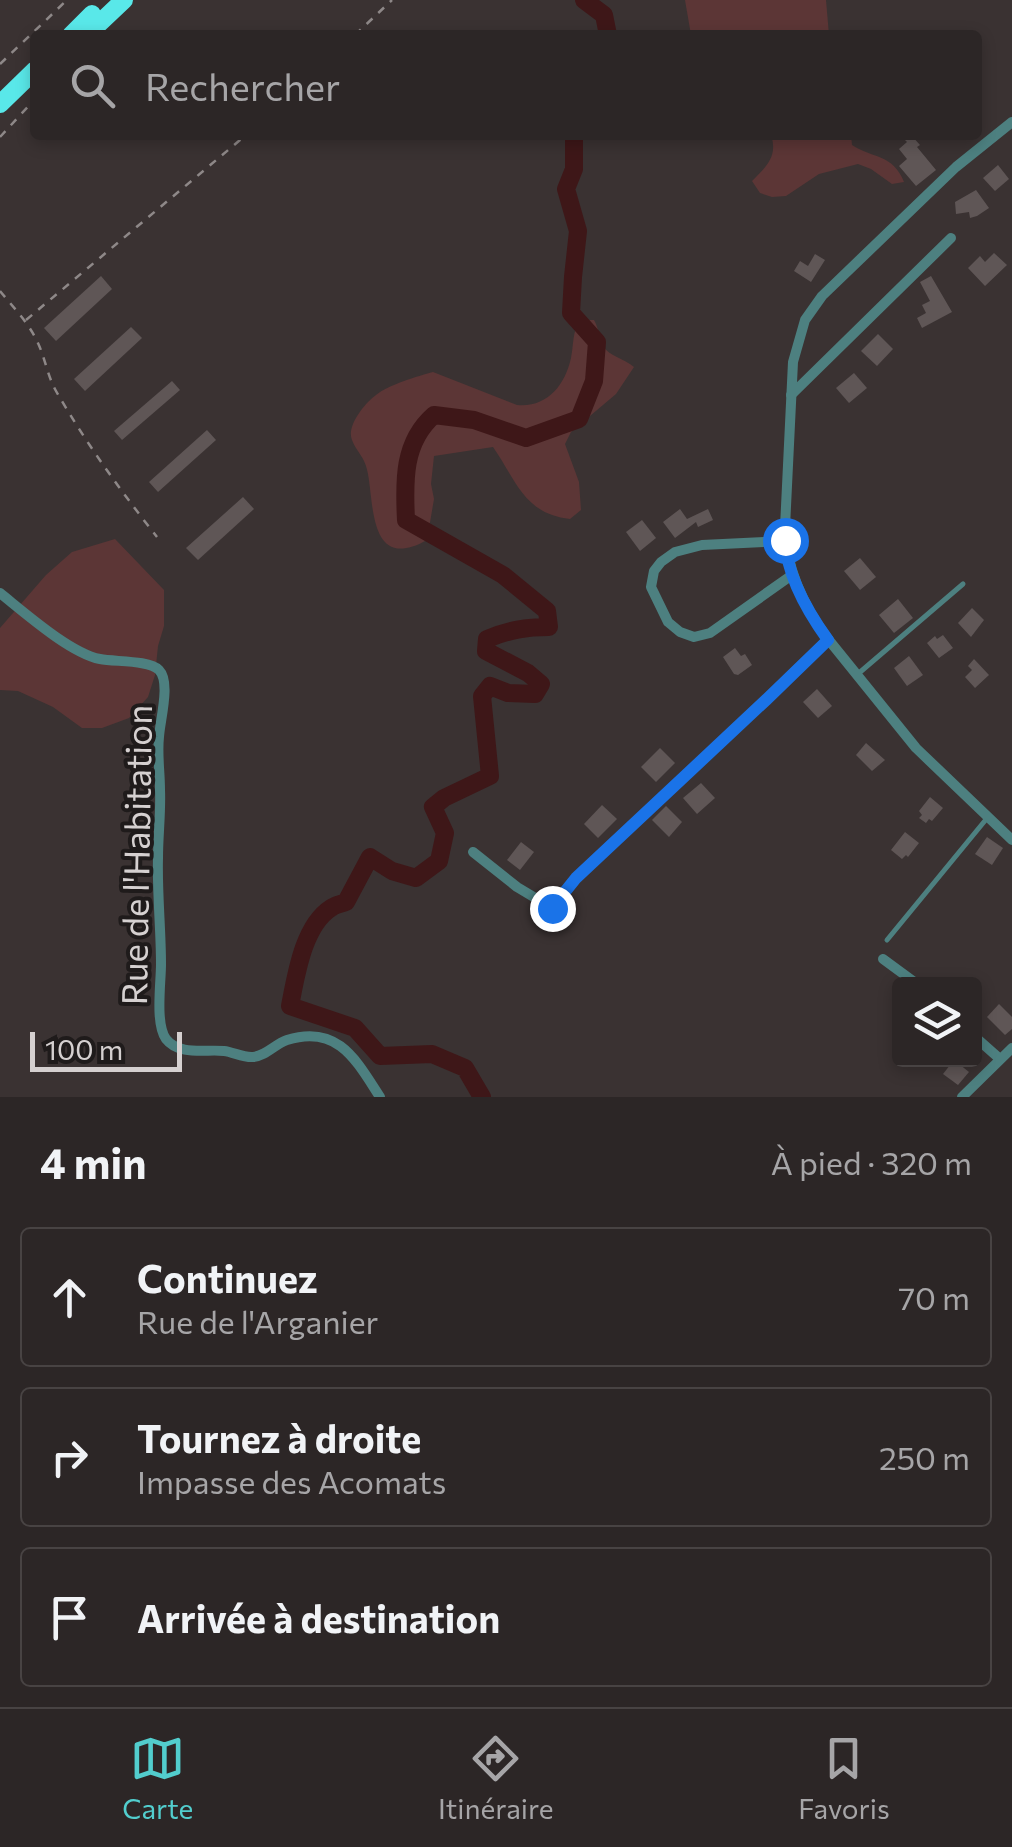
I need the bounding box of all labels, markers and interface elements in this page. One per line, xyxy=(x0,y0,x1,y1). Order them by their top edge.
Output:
search box xyxy=(30,30,982,140)
icon: search xyxy=(65,58,120,113)
text: Rechercher xyxy=(145,62,340,109)
route start xyxy=(763,518,809,564)
street label: Rue de l'Habitation xyxy=(111,704,159,1006)
route end xyxy=(530,886,576,932)
map controls xyxy=(892,977,982,1067)
button: layers xyxy=(892,977,982,1067)
scale bar xyxy=(30,1027,182,1072)
text: 100 m xyxy=(45,1032,123,1066)
text: 4 min xyxy=(40,1136,146,1188)
text: À pied · 320 m xyxy=(771,1142,972,1182)
text: Continuez xyxy=(137,1254,318,1301)
icon: ahead xyxy=(42,1270,97,1325)
text: 70 m xyxy=(898,1277,970,1317)
text: Rue de l'Arganier xyxy=(137,1301,378,1341)
text: Tournez à droite xyxy=(137,1414,421,1461)
icon: right xyxy=(42,1430,97,1485)
text: 250 m xyxy=(879,1437,970,1477)
text: Impasse des Acomats xyxy=(137,1461,446,1501)
icon: arrive xyxy=(42,1590,97,1645)
text: Arrivée à destination xyxy=(137,1594,500,1641)
tab: Carte xyxy=(122,1731,193,1825)
tab: Itinéraire xyxy=(438,1731,554,1825)
tab: Favoris xyxy=(798,1731,890,1825)

